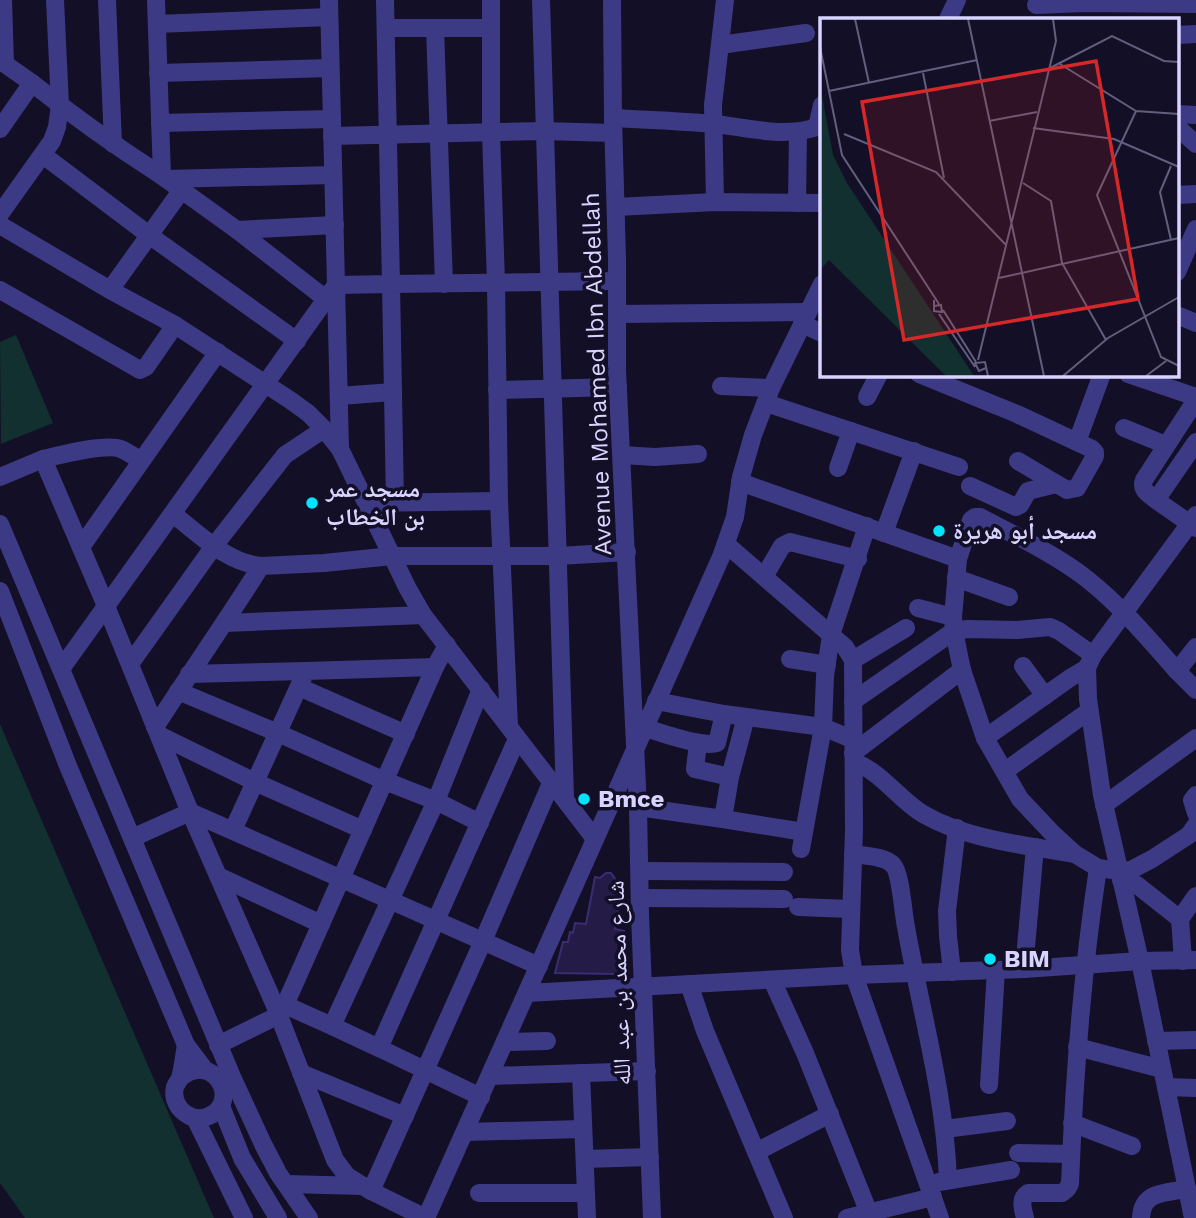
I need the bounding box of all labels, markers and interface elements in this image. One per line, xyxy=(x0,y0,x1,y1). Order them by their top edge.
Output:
inset map xyxy=(820,18,1178,376)
street label: Avenue Mohamed Ibn Abdellah xyxy=(577,192,617,556)
place label: مسجد عمر بن الخطاب xyxy=(325,475,425,531)
marker: مسجد عمر بن الخطاب xyxy=(304,495,320,511)
place label: مسجد أبو هريرة xyxy=(953,515,1097,545)
marker: مسجد أبو هريرة xyxy=(931,523,947,539)
place label: Bmce xyxy=(598,785,665,813)
marker: Bmce xyxy=(576,791,592,807)
street label: شارع محمد بن عبد الله xyxy=(601,880,638,1086)
place label: BIM xyxy=(1004,945,1050,973)
marker: BIM xyxy=(982,951,998,967)

